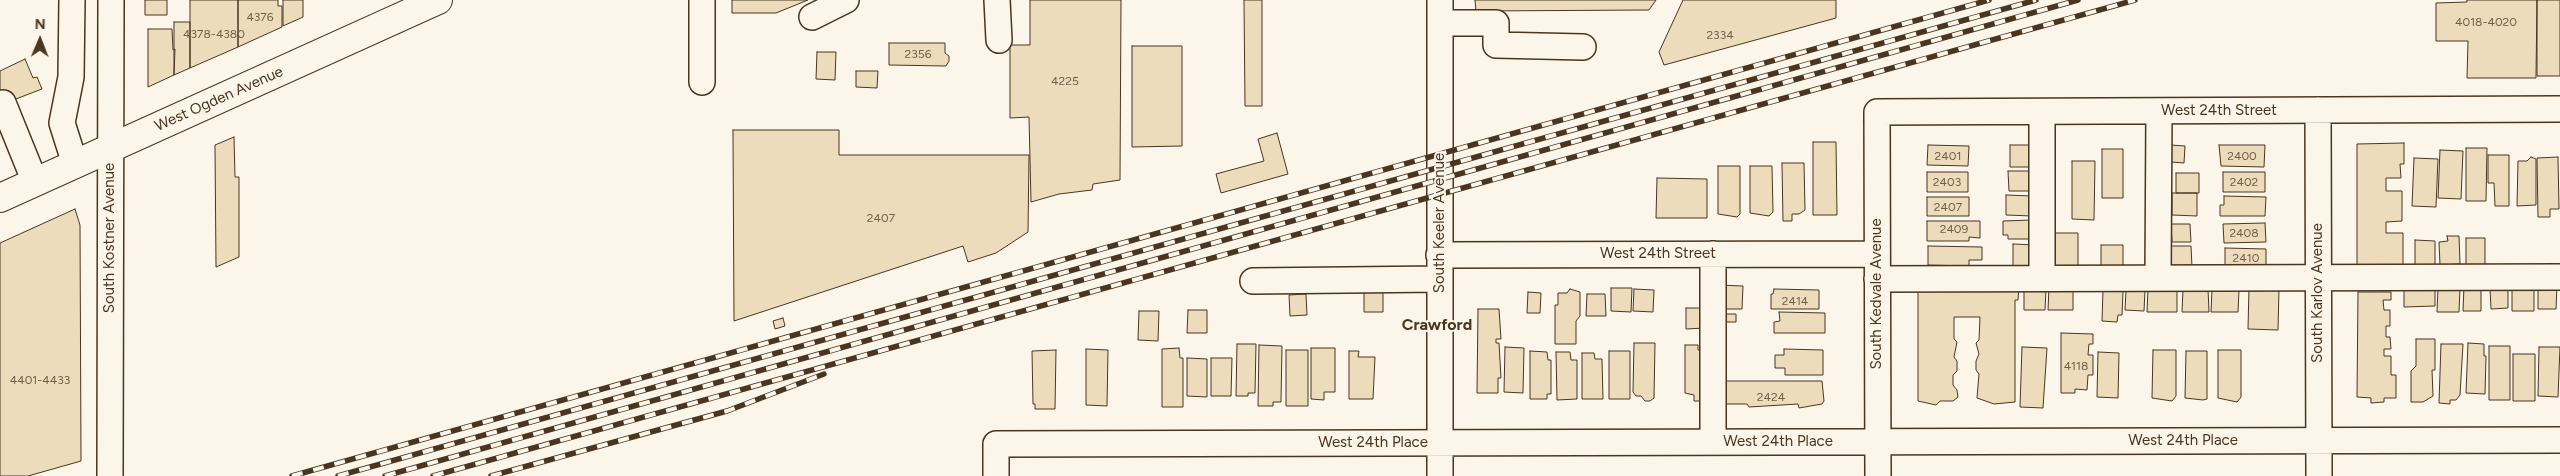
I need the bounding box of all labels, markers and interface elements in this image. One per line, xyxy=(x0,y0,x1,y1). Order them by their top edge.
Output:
house number: 4376 xyxy=(246,10,274,24)
north arrow xyxy=(15,15,65,65)
house number: 4018-4020 xyxy=(2455,15,2517,29)
text: N xyxy=(35,16,46,33)
house number: 4378-4380 xyxy=(183,27,245,41)
house number: 2334 xyxy=(1706,28,1734,42)
house number: 2356 xyxy=(905,47,931,61)
street label: West Ogden Avenue xyxy=(152,63,286,135)
house number: 4225 xyxy=(1051,74,1079,88)
street label: West 24th Street xyxy=(2161,102,2277,120)
house number: 2401 xyxy=(1935,149,1961,163)
house number: 2400 xyxy=(2227,149,2257,163)
street label: South Keeler Avenue xyxy=(1431,153,1449,293)
street label: South Kostner Avenue xyxy=(101,163,119,313)
house number: 2403 xyxy=(1933,175,1961,189)
house number: 2402 xyxy=(2230,175,2258,189)
house number: 2407 xyxy=(1934,200,1962,214)
house number: 2407 xyxy=(867,211,895,225)
street label: South Kedvale Avenue xyxy=(1868,218,1886,370)
house number: 2409 xyxy=(1940,222,1968,236)
street label: South Karlov Avenue xyxy=(2309,223,2327,363)
house number: 2408 xyxy=(2229,226,2259,240)
street label: West 24th Street xyxy=(1600,245,1716,263)
house number: 2410 xyxy=(2233,251,2259,265)
house number: 2414 xyxy=(1782,294,1808,308)
district label: Crawford xyxy=(1402,315,1472,335)
house number: 4118 xyxy=(2064,359,2088,373)
house number: 4401-4433 xyxy=(10,373,70,387)
house number: 2424 xyxy=(1757,390,1785,404)
street label: West 24th Place xyxy=(2128,432,2238,450)
street label: West 24th Place xyxy=(1723,433,1833,451)
street label: West 24th Place xyxy=(1318,434,1428,452)

